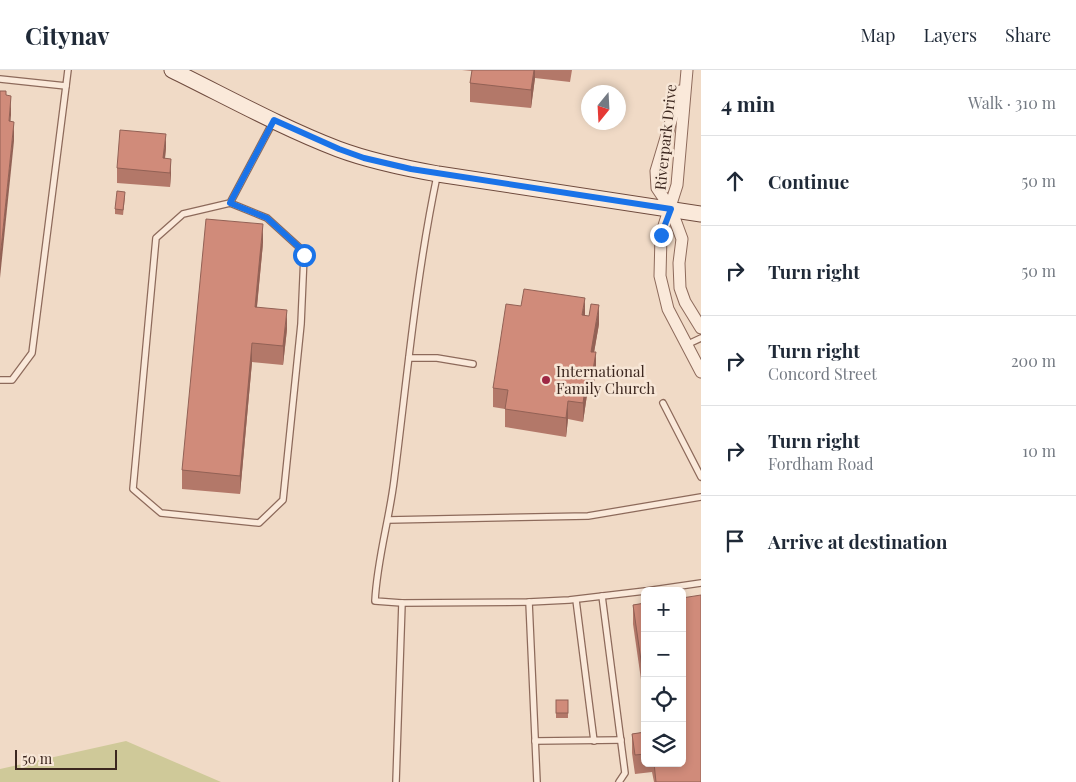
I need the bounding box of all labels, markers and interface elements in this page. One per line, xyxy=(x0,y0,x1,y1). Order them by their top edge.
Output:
text: Citynav xyxy=(25,19,110,51)
text: Map xyxy=(860,23,895,47)
text: Layers xyxy=(923,23,977,47)
text: Share xyxy=(1005,23,1051,47)
street label: Riverpark Drive xyxy=(649,83,681,191)
north arrow xyxy=(581,85,626,130)
text: 4 min xyxy=(721,89,775,117)
text: Walk · 310 m xyxy=(968,92,1056,113)
icon: ahead xyxy=(721,167,749,195)
text: Continue xyxy=(768,168,849,194)
text: 50 m xyxy=(1022,170,1056,191)
route end xyxy=(650,224,673,247)
route start xyxy=(293,244,316,267)
icon: right xyxy=(721,257,749,285)
text: Turn right xyxy=(768,258,860,284)
text: 50 m xyxy=(1022,260,1056,281)
text: Turn right xyxy=(768,337,860,363)
icon: right xyxy=(721,347,749,375)
text: 200 m xyxy=(1011,350,1056,371)
place label: International Family Church xyxy=(556,361,655,398)
text: Concord Street xyxy=(768,363,877,384)
marker: International Family Church xyxy=(540,374,552,386)
text: Turn right xyxy=(768,427,860,453)
icon: right xyxy=(721,437,749,465)
text: 10 m xyxy=(1022,440,1056,461)
text: Fordham Road xyxy=(768,453,874,474)
icon: arrive xyxy=(721,527,749,555)
text: Arrive at destination xyxy=(768,528,948,554)
map controls xyxy=(641,587,686,767)
button: + xyxy=(641,587,686,632)
button: − xyxy=(641,632,686,677)
button: locate xyxy=(641,677,686,722)
button: layers xyxy=(641,722,686,767)
scale bar xyxy=(15,747,118,770)
text: 50 m xyxy=(22,749,52,768)

